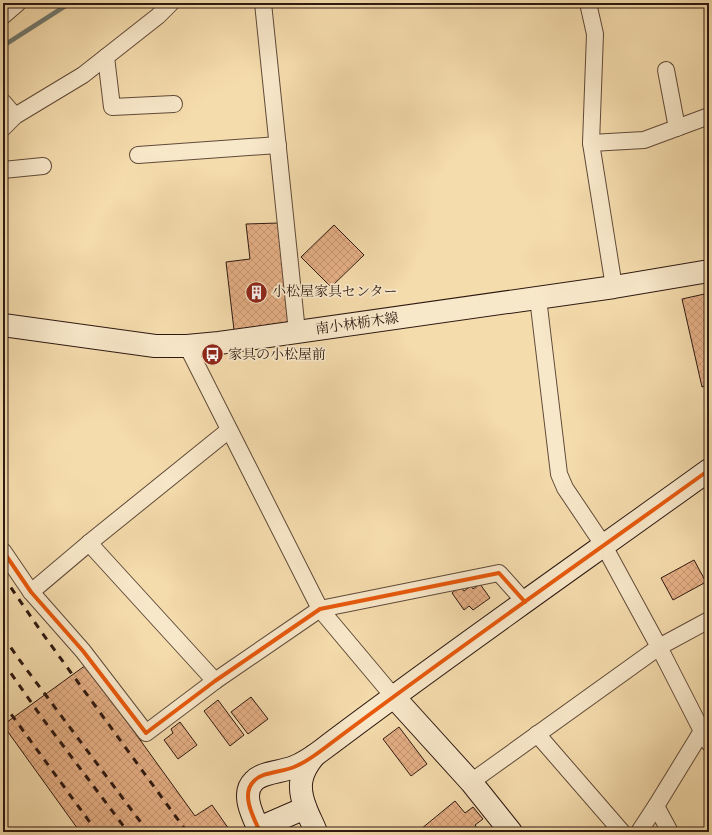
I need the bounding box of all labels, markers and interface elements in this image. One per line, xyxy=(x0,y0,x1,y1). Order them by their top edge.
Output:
building icon: 小松屋家具センター xyxy=(244,279,270,305)
place label: 小松屋家具センター xyxy=(272,283,397,301)
street label: 南小林栃木線 xyxy=(314,309,400,339)
bus stop icon: 家具の小松屋前 xyxy=(199,342,225,368)
place label: 家具の小松屋前 xyxy=(228,346,326,364)

